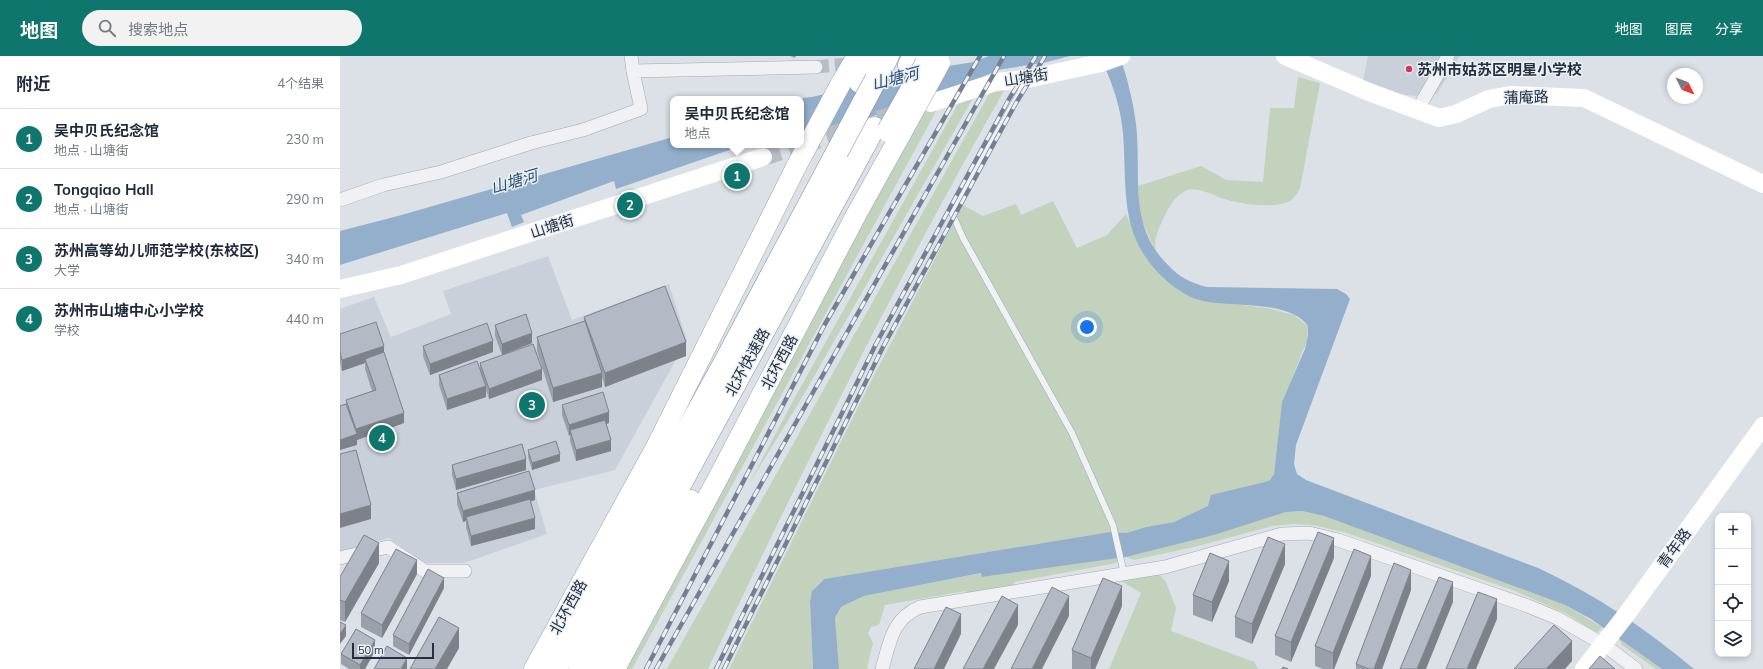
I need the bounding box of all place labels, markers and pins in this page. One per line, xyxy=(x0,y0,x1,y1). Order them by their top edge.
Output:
place label: 苏州市姑苏区明星小学校 xyxy=(1417,60,1582,79)
marker: 苏州市姑苏区明星小学校 xyxy=(1404,64,1414,74)
pin: 1 xyxy=(724,161,750,191)
pin: 2 xyxy=(617,190,643,220)
pin: 3 xyxy=(519,390,545,420)
pin: 4 xyxy=(369,423,395,453)

